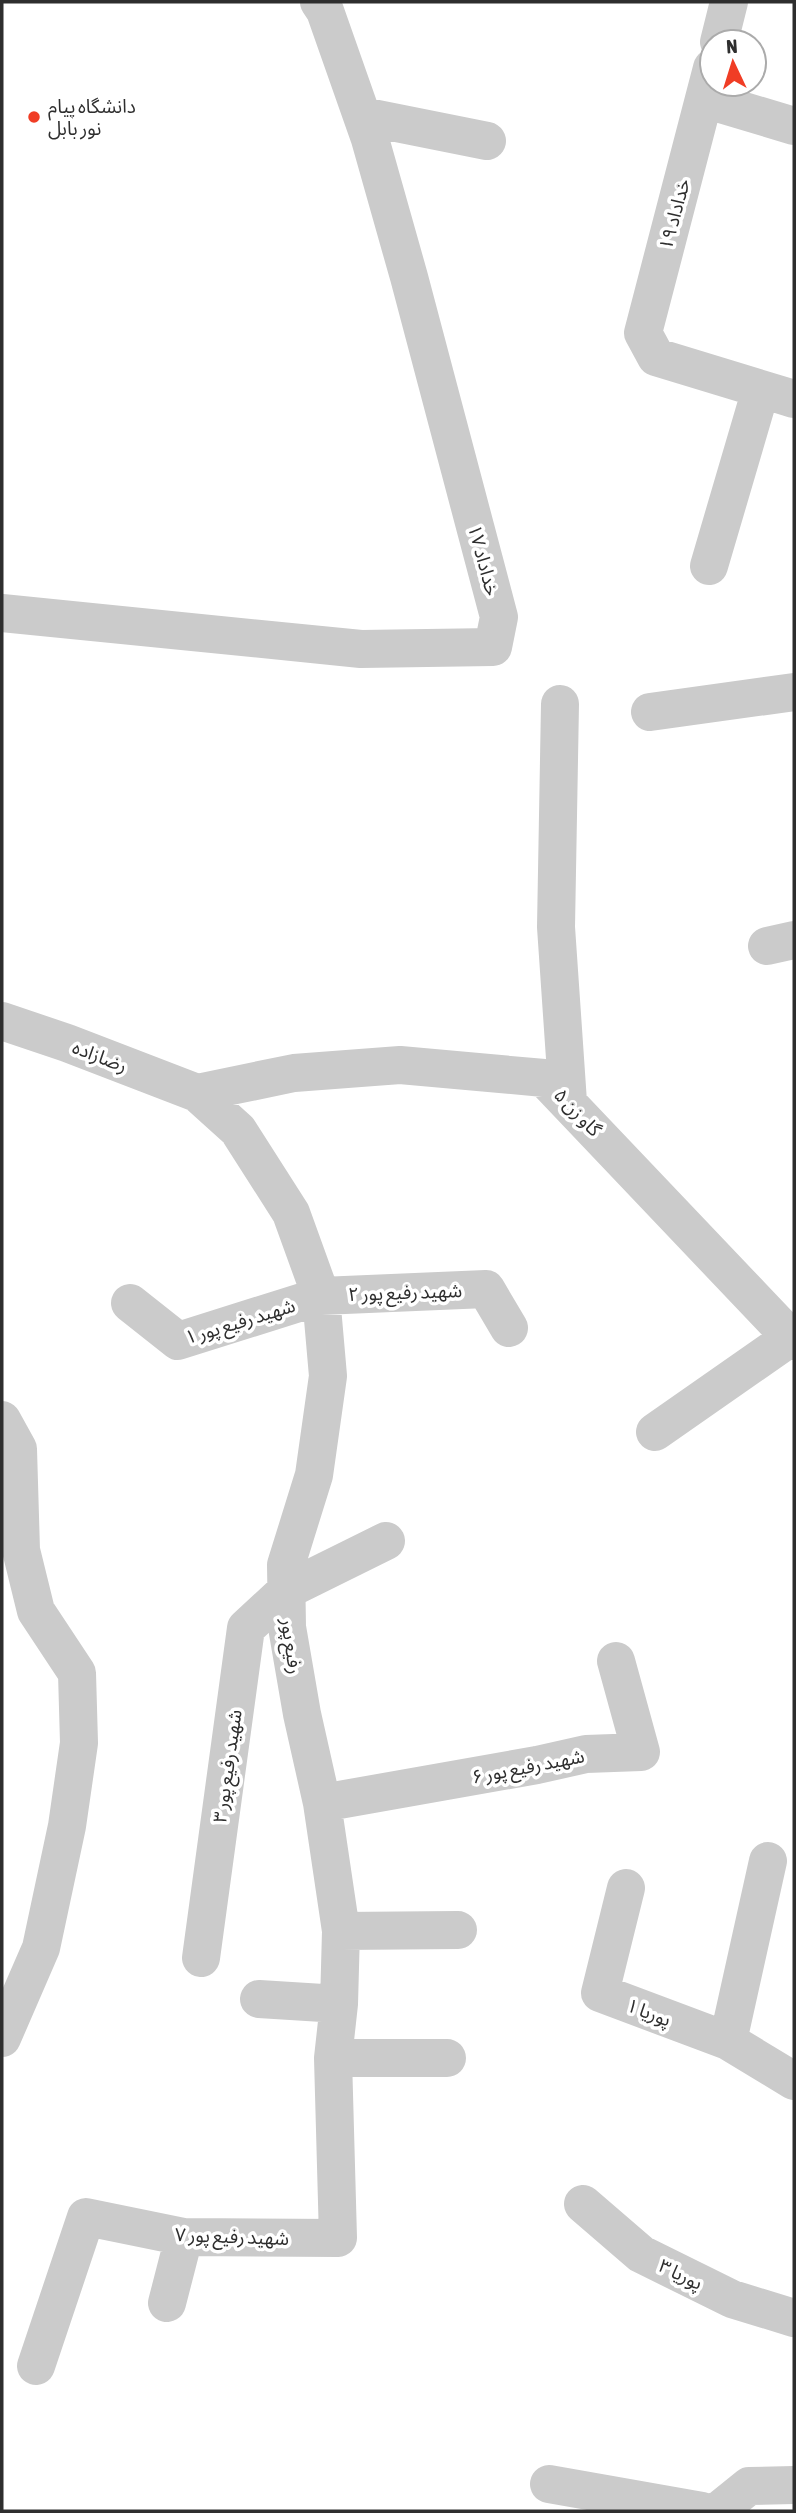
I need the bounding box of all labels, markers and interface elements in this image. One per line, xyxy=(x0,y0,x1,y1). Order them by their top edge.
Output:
north arrow xyxy=(698,28,768,98)
text: N xyxy=(725,35,738,57)
place label: دانشگاه پیام نور بابل xyxy=(48,95,136,140)
marker: دانشگاه پیام نور بابل xyxy=(26,109,42,125)
street label: خداداد ۱۹ xyxy=(654,176,694,252)
street label: خداداد ۱۷ xyxy=(464,522,504,598)
street label: رضازاده xyxy=(69,1036,130,1077)
street label: گاو زن ۵ xyxy=(549,1084,607,1142)
street label: شهید رفیع پور ۲ xyxy=(348,1279,463,1309)
street label: شهید رفیع پور ۱ xyxy=(182,1294,299,1352)
street label: رفیع پور xyxy=(273,1616,307,1676)
street label: شهید رفیع پور ۳ xyxy=(208,1708,250,1825)
street label: شهید رفیع پور ۶ xyxy=(470,1744,587,1792)
street label: پوریا ۱ xyxy=(623,1994,674,2032)
street label: شهید رفیع پور ۷ xyxy=(174,2223,289,2253)
street label: پوریا ۳ xyxy=(655,2254,706,2296)

